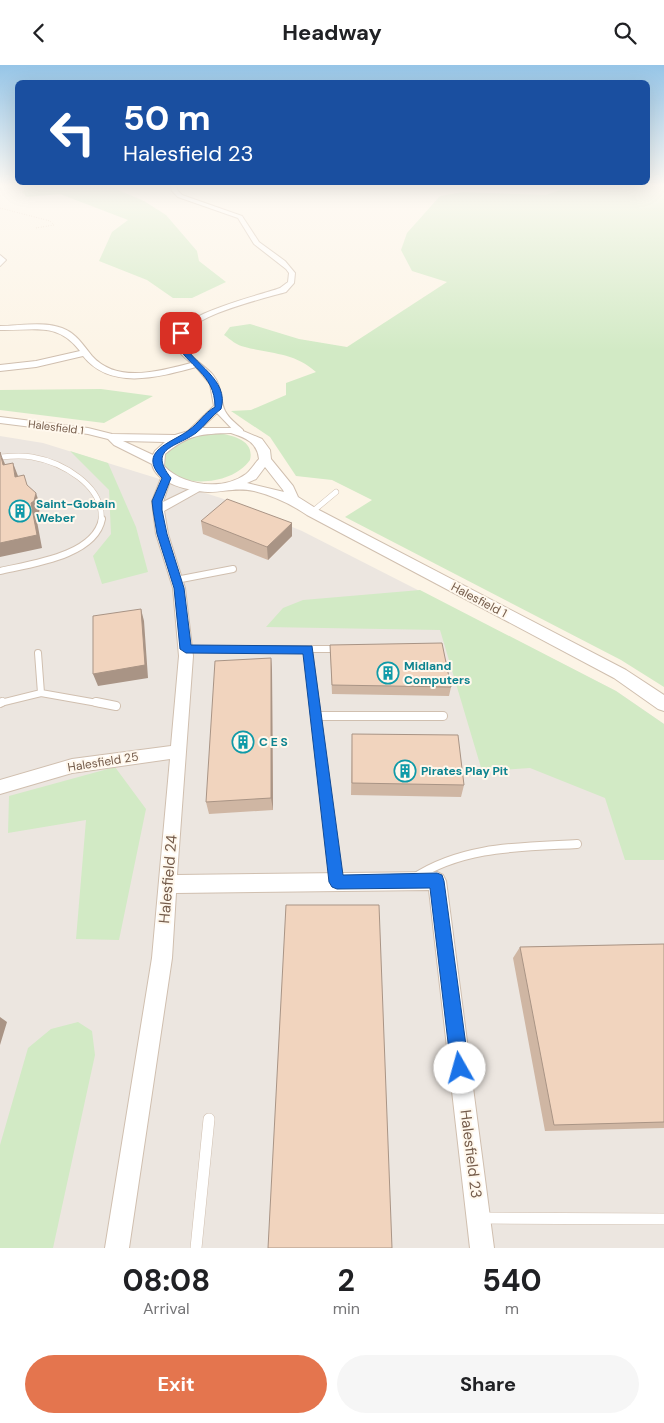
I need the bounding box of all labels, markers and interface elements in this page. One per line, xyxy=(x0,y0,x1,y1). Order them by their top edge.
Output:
text: Headway xyxy=(282,18,382,47)
icon: back xyxy=(25,19,53,47)
icon: search xyxy=(611,19,639,47)
text: 50 m xyxy=(123,95,211,141)
icon: left xyxy=(40,100,105,165)
text: Halesfield 23 xyxy=(123,139,254,168)
pin xyxy=(160,312,202,354)
icon: arrive xyxy=(167,319,195,347)
street label: Halesfield 1 xyxy=(27,417,85,437)
place label: Saint-Gobain Weber xyxy=(36,496,115,526)
building icon: Saint-Gobain Weber xyxy=(8,499,32,523)
street label: Halesfield 1 xyxy=(448,579,510,621)
place label: Midland Computers xyxy=(404,658,470,688)
building icon: Midland Computers xyxy=(376,661,400,685)
building icon: C E S xyxy=(231,730,255,754)
place label: C E S xyxy=(259,734,288,750)
street label: Halesfield 25 xyxy=(66,749,140,775)
building icon: Pirates Play Pit xyxy=(393,759,417,783)
place label: Pirates Play Pit xyxy=(421,763,508,779)
street label: Halesfield 24 xyxy=(154,834,182,924)
position arrow xyxy=(433,1041,485,1093)
street label: Halesfield 23 xyxy=(456,1109,486,1199)
text: 08:08 xyxy=(122,1261,210,1300)
text: 2 xyxy=(338,1261,355,1300)
text: 540 xyxy=(482,1261,542,1300)
text: Arrival xyxy=(143,1298,190,1319)
text: min xyxy=(333,1298,360,1319)
text: m xyxy=(505,1298,519,1319)
button: Exit xyxy=(25,1355,327,1413)
button: Share xyxy=(337,1355,639,1413)

